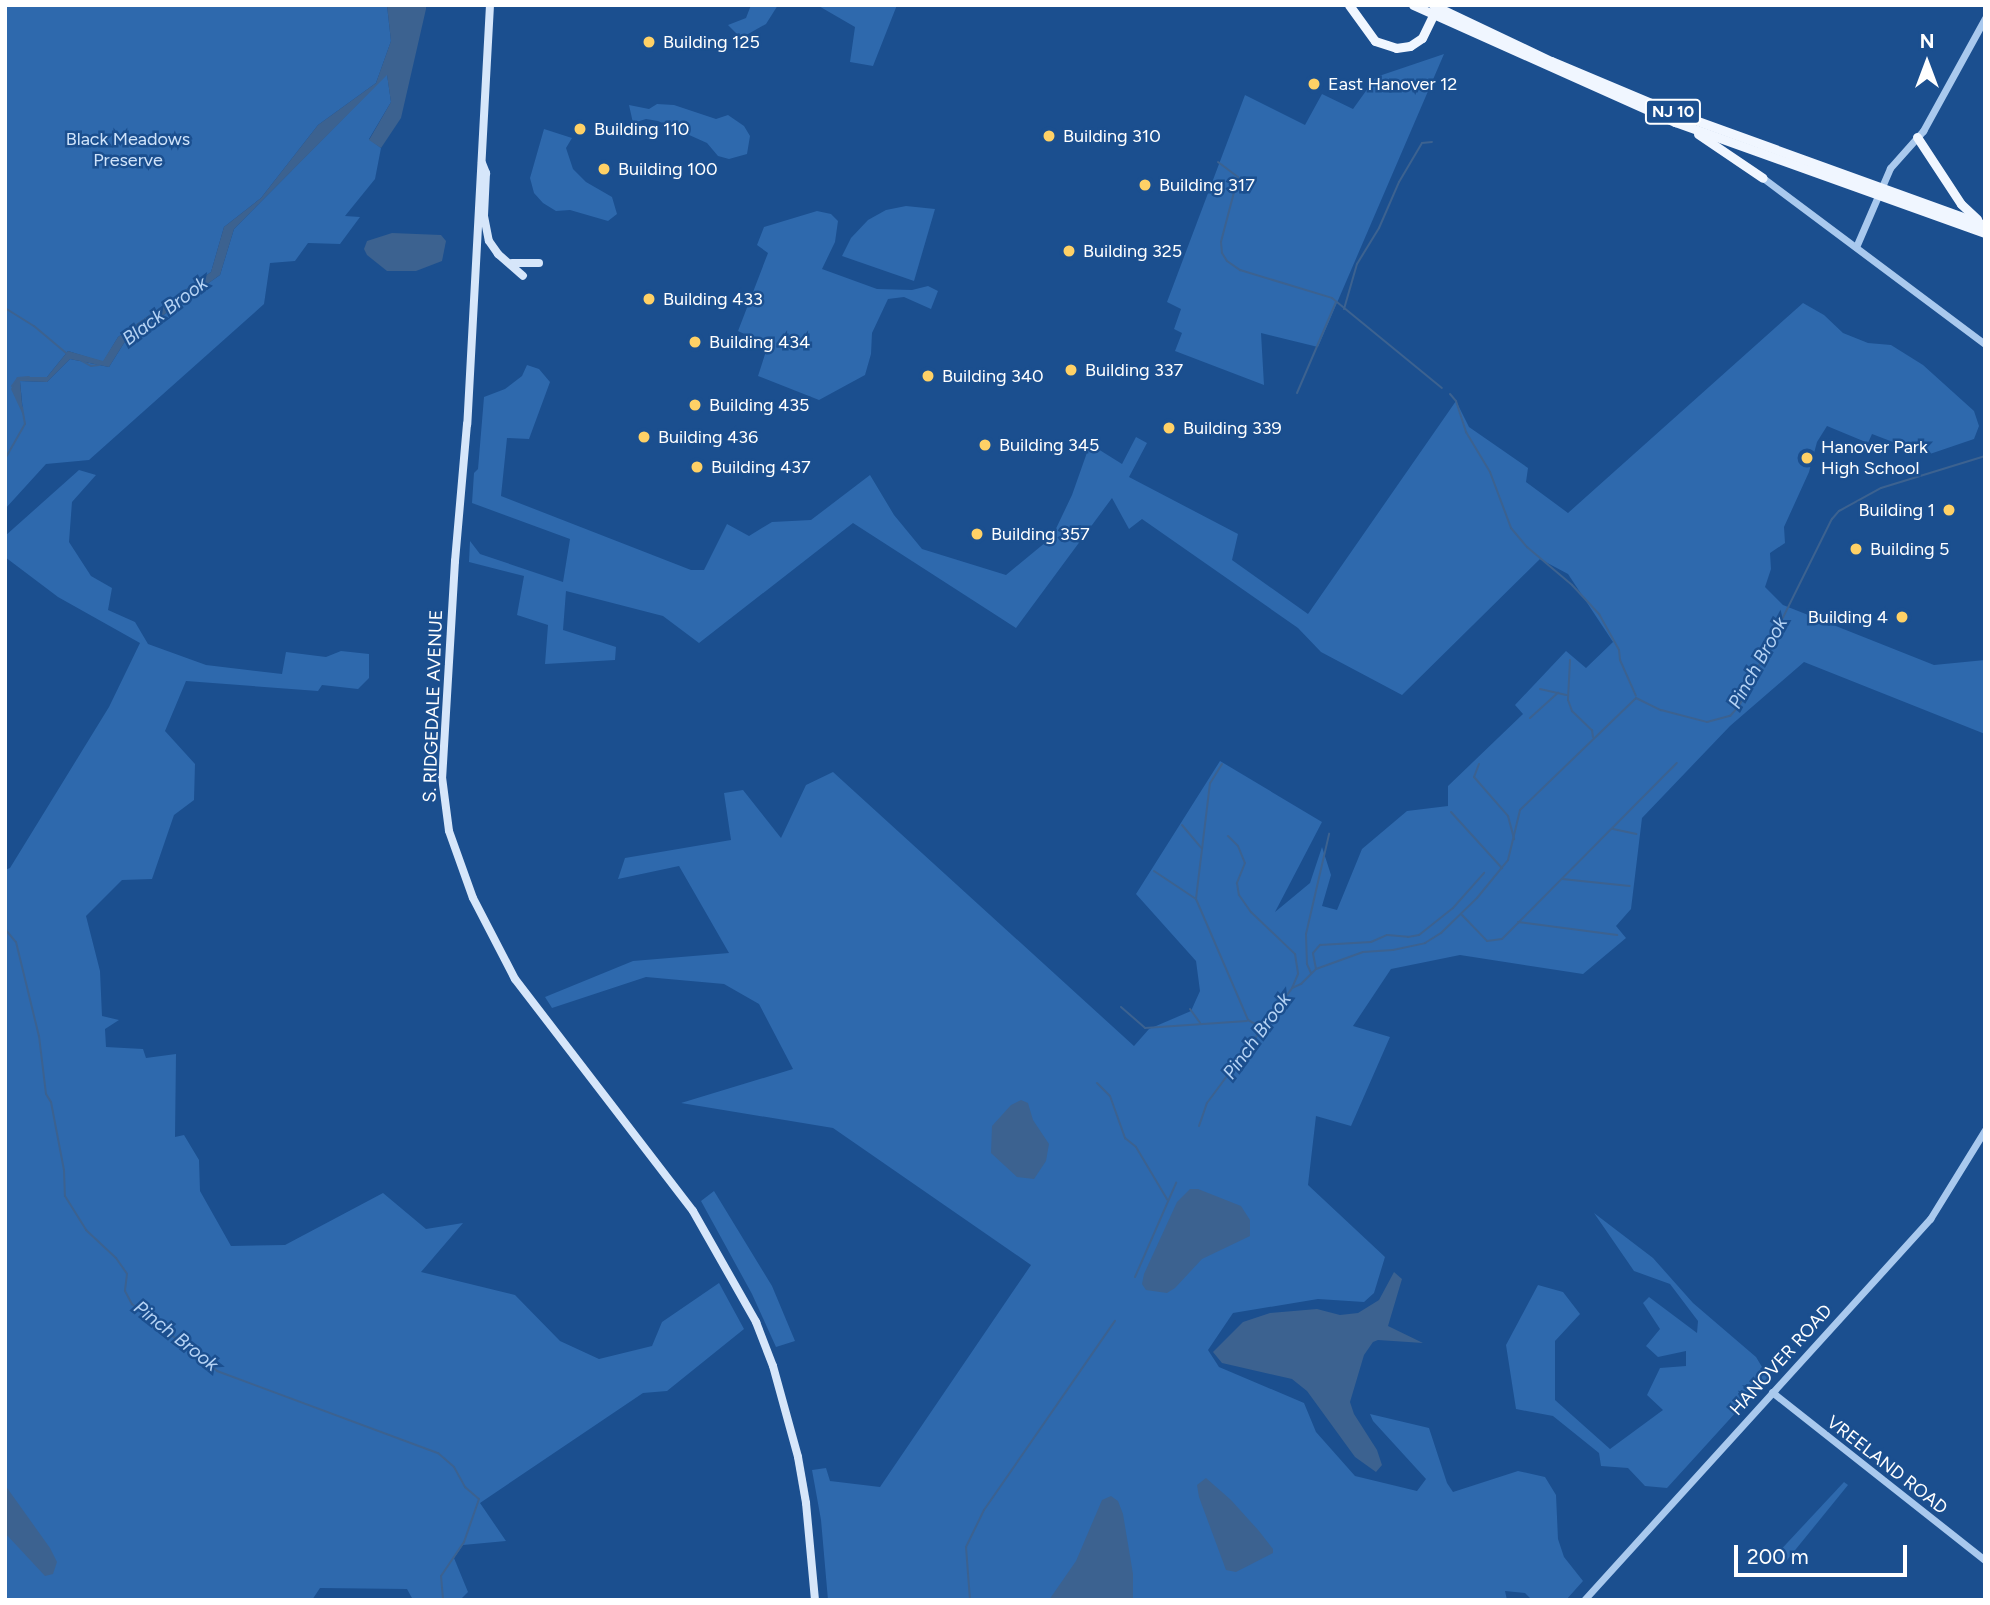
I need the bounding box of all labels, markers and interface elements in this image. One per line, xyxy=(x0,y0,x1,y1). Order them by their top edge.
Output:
north arrow xyxy=(1892,28,1962,98)
text: N xyxy=(1920,30,1934,53)
place label: Building 125 xyxy=(663,31,760,53)
marker: Building 125 xyxy=(641,34,657,50)
place label: East Hanover 12 xyxy=(1328,73,1457,95)
marker: East Hanover 12 xyxy=(1306,76,1322,92)
road number: NJ 10 xyxy=(1643,100,1703,124)
place label: Building 110 xyxy=(594,118,689,140)
marker: Building 110 xyxy=(572,121,588,137)
place label: Building 310 xyxy=(1063,125,1161,147)
marker: Building 310 xyxy=(1041,128,1057,144)
park label: Black Meadows Preserve xyxy=(66,129,190,172)
place label: Building 100 xyxy=(618,158,717,180)
marker: Building 100 xyxy=(596,161,612,177)
place label: Building 317 xyxy=(1159,174,1255,196)
marker: Building 317 xyxy=(1137,177,1153,193)
place label: Building 325 xyxy=(1083,240,1182,262)
marker: Building 325 xyxy=(1061,243,1077,259)
water label: Black Brook xyxy=(118,272,212,350)
place label: Building 433 xyxy=(663,288,763,310)
marker: Building 433 xyxy=(641,291,657,307)
place label: Building 434 xyxy=(709,331,810,353)
marker: Building 434 xyxy=(687,334,703,350)
place label: Building 337 xyxy=(1085,359,1183,381)
marker: Building 337 xyxy=(1063,362,1079,378)
place label: Building 340 xyxy=(942,365,1043,387)
marker: Building 340 xyxy=(920,368,936,384)
place label: Building 435 xyxy=(709,394,809,416)
marker: Building 435 xyxy=(687,397,703,413)
place label: Building 339 xyxy=(1183,417,1282,439)
marker: Building 339 xyxy=(1161,420,1177,436)
place label: Building 436 xyxy=(658,426,758,448)
marker: Building 436 xyxy=(636,429,652,445)
place label: Building 345 xyxy=(999,434,1099,456)
marker: Building 345 xyxy=(977,437,993,453)
place label: Hanover Park High School xyxy=(1821,437,1928,480)
marker: Hanover Park High School xyxy=(1799,450,1815,466)
place label: Building 437 xyxy=(711,456,811,478)
marker: Building 437 xyxy=(689,459,705,475)
place label: Building 1 xyxy=(1859,499,1935,521)
marker: Building 1 xyxy=(1941,502,1957,518)
place label: Building 357 xyxy=(991,523,1090,545)
marker: Building 357 xyxy=(969,526,985,542)
place label: Building 5 xyxy=(1870,538,1949,560)
marker: Building 5 xyxy=(1848,541,1864,557)
place label: Building 4 xyxy=(1808,606,1888,628)
street label: S. RIDGEDALE AVENUE xyxy=(419,609,447,803)
marker: Building 4 xyxy=(1894,609,1910,625)
water label: Pinch Brook xyxy=(1724,613,1792,713)
water label: Pinch Brook xyxy=(1218,988,1296,1084)
water label: Pinch Brook xyxy=(129,1296,223,1376)
street label: HANOVER ROAD xyxy=(1725,1300,1837,1420)
street label: VREELAND ROAD xyxy=(1822,1411,1952,1519)
scale bar xyxy=(1738,1532,1911,1576)
text: 200 m xyxy=(1747,1544,1809,1569)

